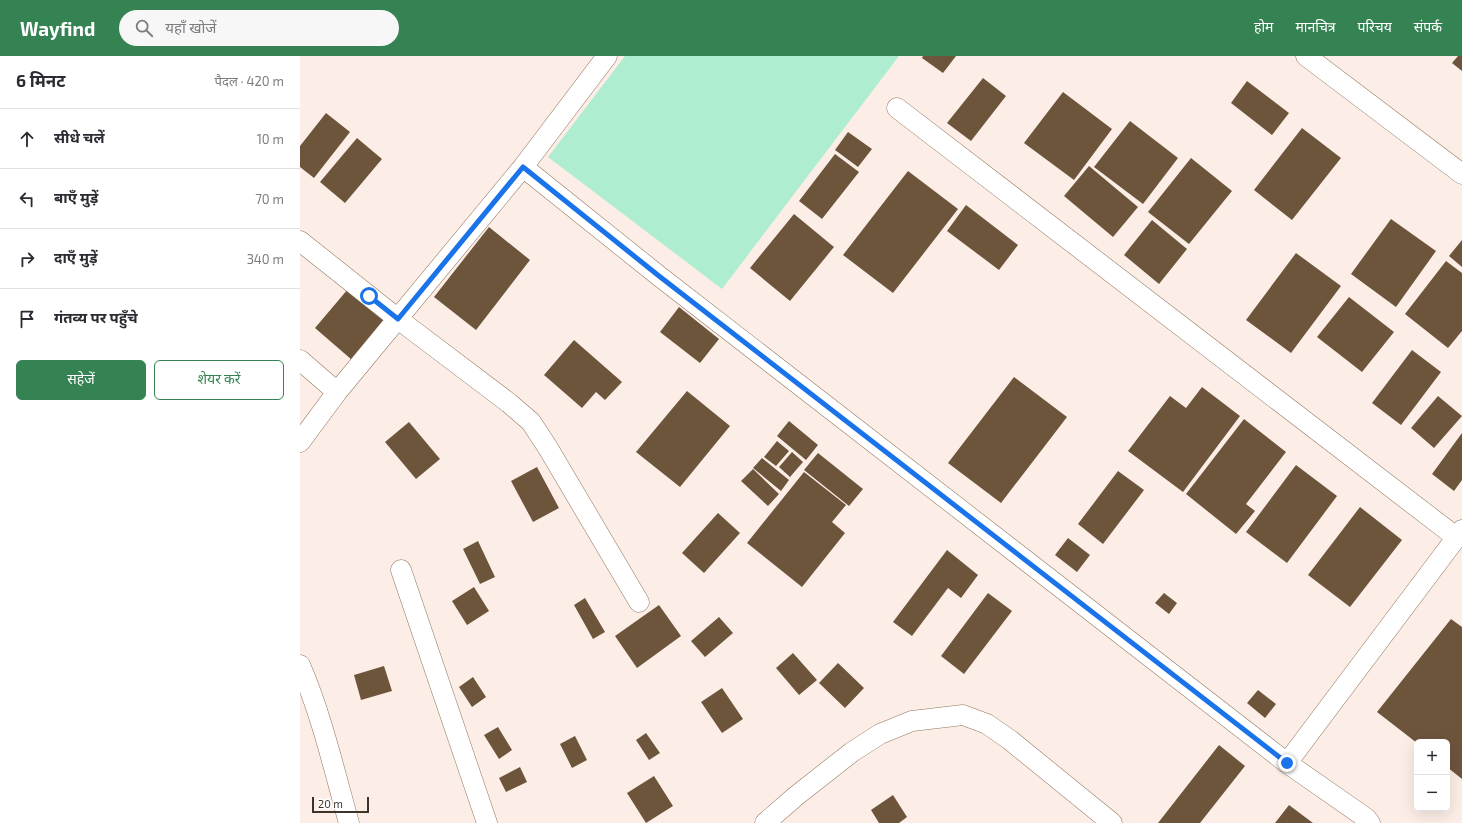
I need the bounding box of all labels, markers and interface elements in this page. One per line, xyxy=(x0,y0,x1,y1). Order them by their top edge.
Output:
search box xyxy=(119,10,399,46)
text: Wayfind xyxy=(20,17,95,40)
icon: search xyxy=(133,17,155,39)
text: यहाँ खोजें xyxy=(165,18,216,36)
text: होम xyxy=(1254,18,1273,35)
text: मानचित्र xyxy=(1295,18,1336,35)
text: परिचय xyxy=(1358,18,1392,35)
text: संपर्क xyxy=(1414,18,1442,35)
text: 6 मिनट xyxy=(16,70,65,90)
text: पैदल · 420 m xyxy=(215,73,284,89)
icon: ahead xyxy=(16,128,38,150)
text: सीधे चलें xyxy=(54,128,105,146)
text: 10 m xyxy=(257,131,284,147)
icon: left xyxy=(16,188,38,210)
text: बाएँ मुड़ें xyxy=(54,188,98,206)
text: 70 m xyxy=(255,191,284,207)
icon: right xyxy=(16,248,38,270)
text: दाएँ मुड़ें xyxy=(54,248,98,266)
text: 340 m xyxy=(247,251,284,267)
route start xyxy=(360,287,378,305)
icon: arrive xyxy=(16,308,38,330)
text: गंतव्य पर पहुँचे xyxy=(54,308,138,326)
button: सहेजें xyxy=(16,360,146,400)
button: शेयर करें xyxy=(154,360,284,400)
map controls xyxy=(1414,739,1450,811)
button: + xyxy=(1414,739,1450,775)
route end xyxy=(1278,754,1296,772)
button: − xyxy=(1414,775,1450,811)
scale bar xyxy=(312,795,369,814)
text: 20 m xyxy=(318,797,343,810)

